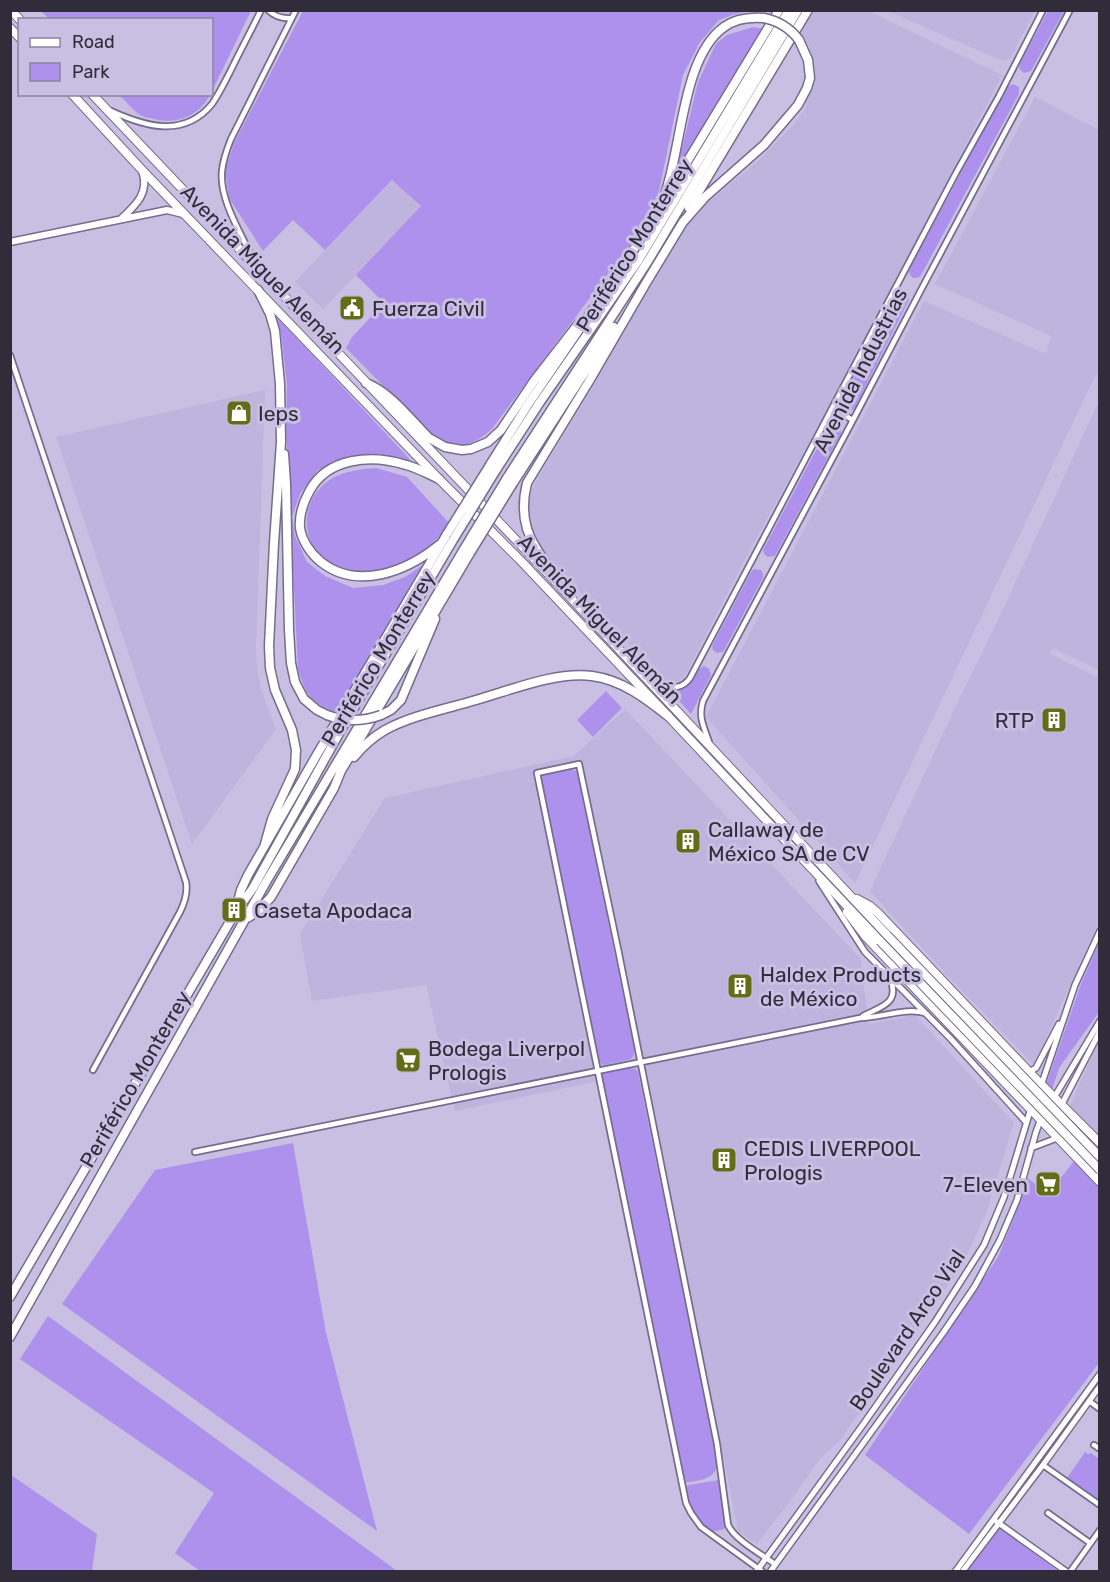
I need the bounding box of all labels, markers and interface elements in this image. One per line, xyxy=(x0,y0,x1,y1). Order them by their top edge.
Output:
legend xyxy=(18,18,213,96)
text: Road xyxy=(72,31,115,53)
text: Park xyxy=(72,61,110,83)
street label: Periférico Monterrey xyxy=(571,153,698,336)
street label: Avenida Miguel Alemán xyxy=(176,179,350,359)
street label: Avenida Industrias xyxy=(808,284,912,456)
public building icon: Fuerza Civil xyxy=(337,293,367,323)
place label: Fuerza Civil xyxy=(372,296,485,321)
shop icon: Ieps xyxy=(224,398,254,428)
place label: Ieps xyxy=(258,401,299,426)
street label: Avenida Miguel Alemán xyxy=(513,529,687,709)
street label: Periférico Monterrey xyxy=(316,566,440,750)
building icon: RTP xyxy=(1039,705,1069,735)
place label: RTP xyxy=(995,708,1034,733)
place label: Callaway de México SA de CV xyxy=(708,817,870,866)
building icon: Callaway de México SA de CV xyxy=(673,826,703,856)
building icon: Caseta Apodaca xyxy=(219,895,249,925)
place label: Caseta Apodaca xyxy=(254,898,412,923)
place label: Haldex Products de México xyxy=(760,962,921,1011)
building icon: Haldex Products de México xyxy=(725,971,755,1001)
street label: Periférico Monterrey xyxy=(74,986,196,1172)
place label: Bodega Liverpol Prologis xyxy=(428,1036,585,1085)
supermarket icon: Bodega Liverpol Prologis xyxy=(393,1045,423,1075)
place label: CEDIS LIVERPOOL Prologis xyxy=(744,1136,921,1185)
building icon: CEDIS LIVERPOOL Prologis xyxy=(709,1145,739,1175)
supermarket icon: 7-Eleven xyxy=(1033,1169,1063,1199)
place label: 7-Eleven xyxy=(943,1172,1028,1197)
street label: Boulevard Arco Vial xyxy=(844,1245,970,1415)

